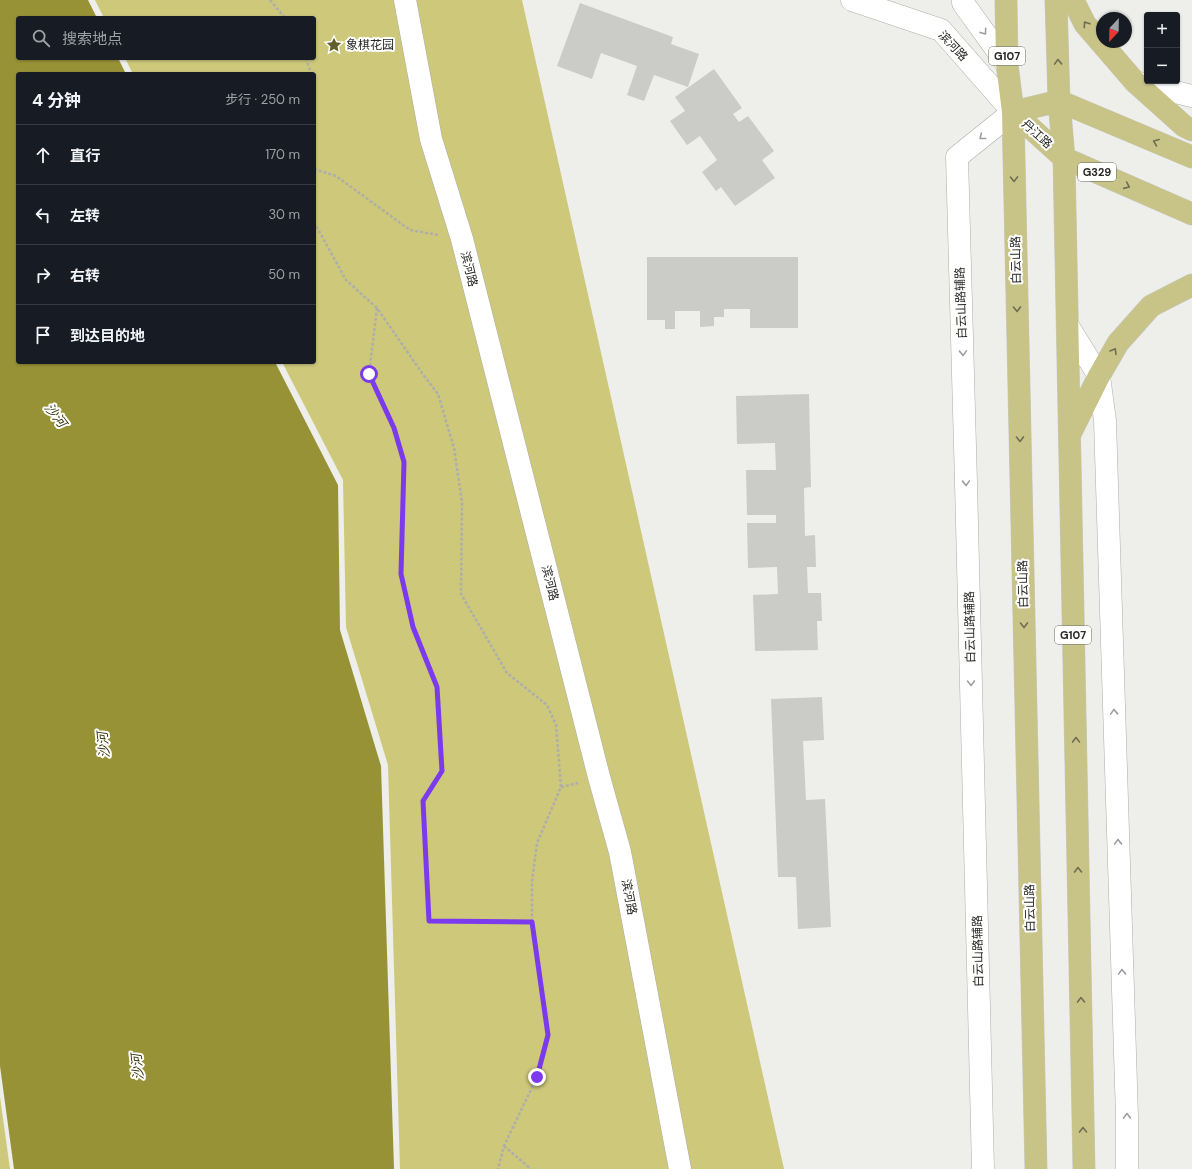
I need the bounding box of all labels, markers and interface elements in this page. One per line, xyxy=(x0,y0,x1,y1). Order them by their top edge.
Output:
north arrow xyxy=(1096,12,1132,48)
map controls xyxy=(1144,12,1180,84)
button: + xyxy=(1144,12,1180,48)
search box xyxy=(16,16,316,60)
one-way arrow xyxy=(1083,21,1091,28)
icon: search xyxy=(30,27,52,49)
street label: 滨河路 xyxy=(935,27,971,65)
one-way arrow xyxy=(979,28,986,35)
text: 搜索地点 xyxy=(62,29,122,49)
place icon: 象棋花园 xyxy=(325,36,343,54)
place label: 象棋花园 xyxy=(346,37,394,53)
road number: G107 xyxy=(989,47,1025,65)
button: − xyxy=(1144,48,1180,84)
one-way arrow xyxy=(1054,59,1062,65)
text: 4 分钟 xyxy=(32,89,81,111)
text: 步行 · 250 m xyxy=(225,91,300,108)
street label: 丹江路 xyxy=(1018,116,1056,152)
one-way arrow xyxy=(980,132,987,139)
one-way arrow xyxy=(1152,138,1159,146)
icon: ahead xyxy=(32,144,54,166)
text: 直行 xyxy=(70,146,100,166)
text: 170 m xyxy=(265,146,300,163)
road number: G329 xyxy=(1078,163,1116,181)
one-way arrow xyxy=(1010,176,1018,182)
one-way arrow xyxy=(1123,181,1130,189)
icon: left xyxy=(32,204,54,226)
text: 左转 xyxy=(70,206,100,226)
text: 30 m xyxy=(268,206,300,223)
street label: 白云山路 xyxy=(1008,236,1024,284)
street label: 滨河路 xyxy=(457,250,481,288)
icon: right xyxy=(32,264,54,286)
text: 右转 xyxy=(70,266,100,286)
text: 50 m xyxy=(268,266,300,283)
street label: 白云山路辅路 xyxy=(952,267,970,339)
one-way arrow xyxy=(1013,306,1021,312)
icon: arrive xyxy=(32,324,54,346)
text: 到达目的地 xyxy=(70,326,145,346)
one-way arrow xyxy=(1109,348,1117,355)
one-way arrow xyxy=(958,350,967,356)
route start xyxy=(360,365,378,383)
water label: 沙河 xyxy=(41,400,72,433)
one-way arrow xyxy=(1016,436,1024,442)
one-way arrow xyxy=(962,480,971,486)
street label: 白云山路 xyxy=(1015,560,1031,608)
street label: 滨河路 xyxy=(538,564,562,602)
street label: 白云山路辅路 xyxy=(961,591,979,663)
one-way arrow xyxy=(1020,622,1028,628)
road number: G107 xyxy=(1055,626,1091,644)
one-way arrow xyxy=(967,680,975,686)
one-way arrow xyxy=(1109,709,1118,715)
water label: 沙河 xyxy=(93,728,113,759)
one-way arrow xyxy=(1071,737,1080,743)
one-way arrow xyxy=(1113,839,1122,845)
one-way arrow xyxy=(1074,867,1082,873)
street label: 滨河路 xyxy=(618,878,640,916)
street label: 白云山路 xyxy=(1022,884,1038,932)
street label: 白云山路辅路 xyxy=(969,915,987,987)
one-way arrow xyxy=(1118,969,1126,975)
one-way arrow xyxy=(1077,997,1085,1003)
water label: 沙河 xyxy=(127,1050,147,1081)
route end xyxy=(528,1068,546,1086)
one-way arrow xyxy=(1122,1113,1131,1119)
one-way arrow xyxy=(1079,1127,1087,1133)

